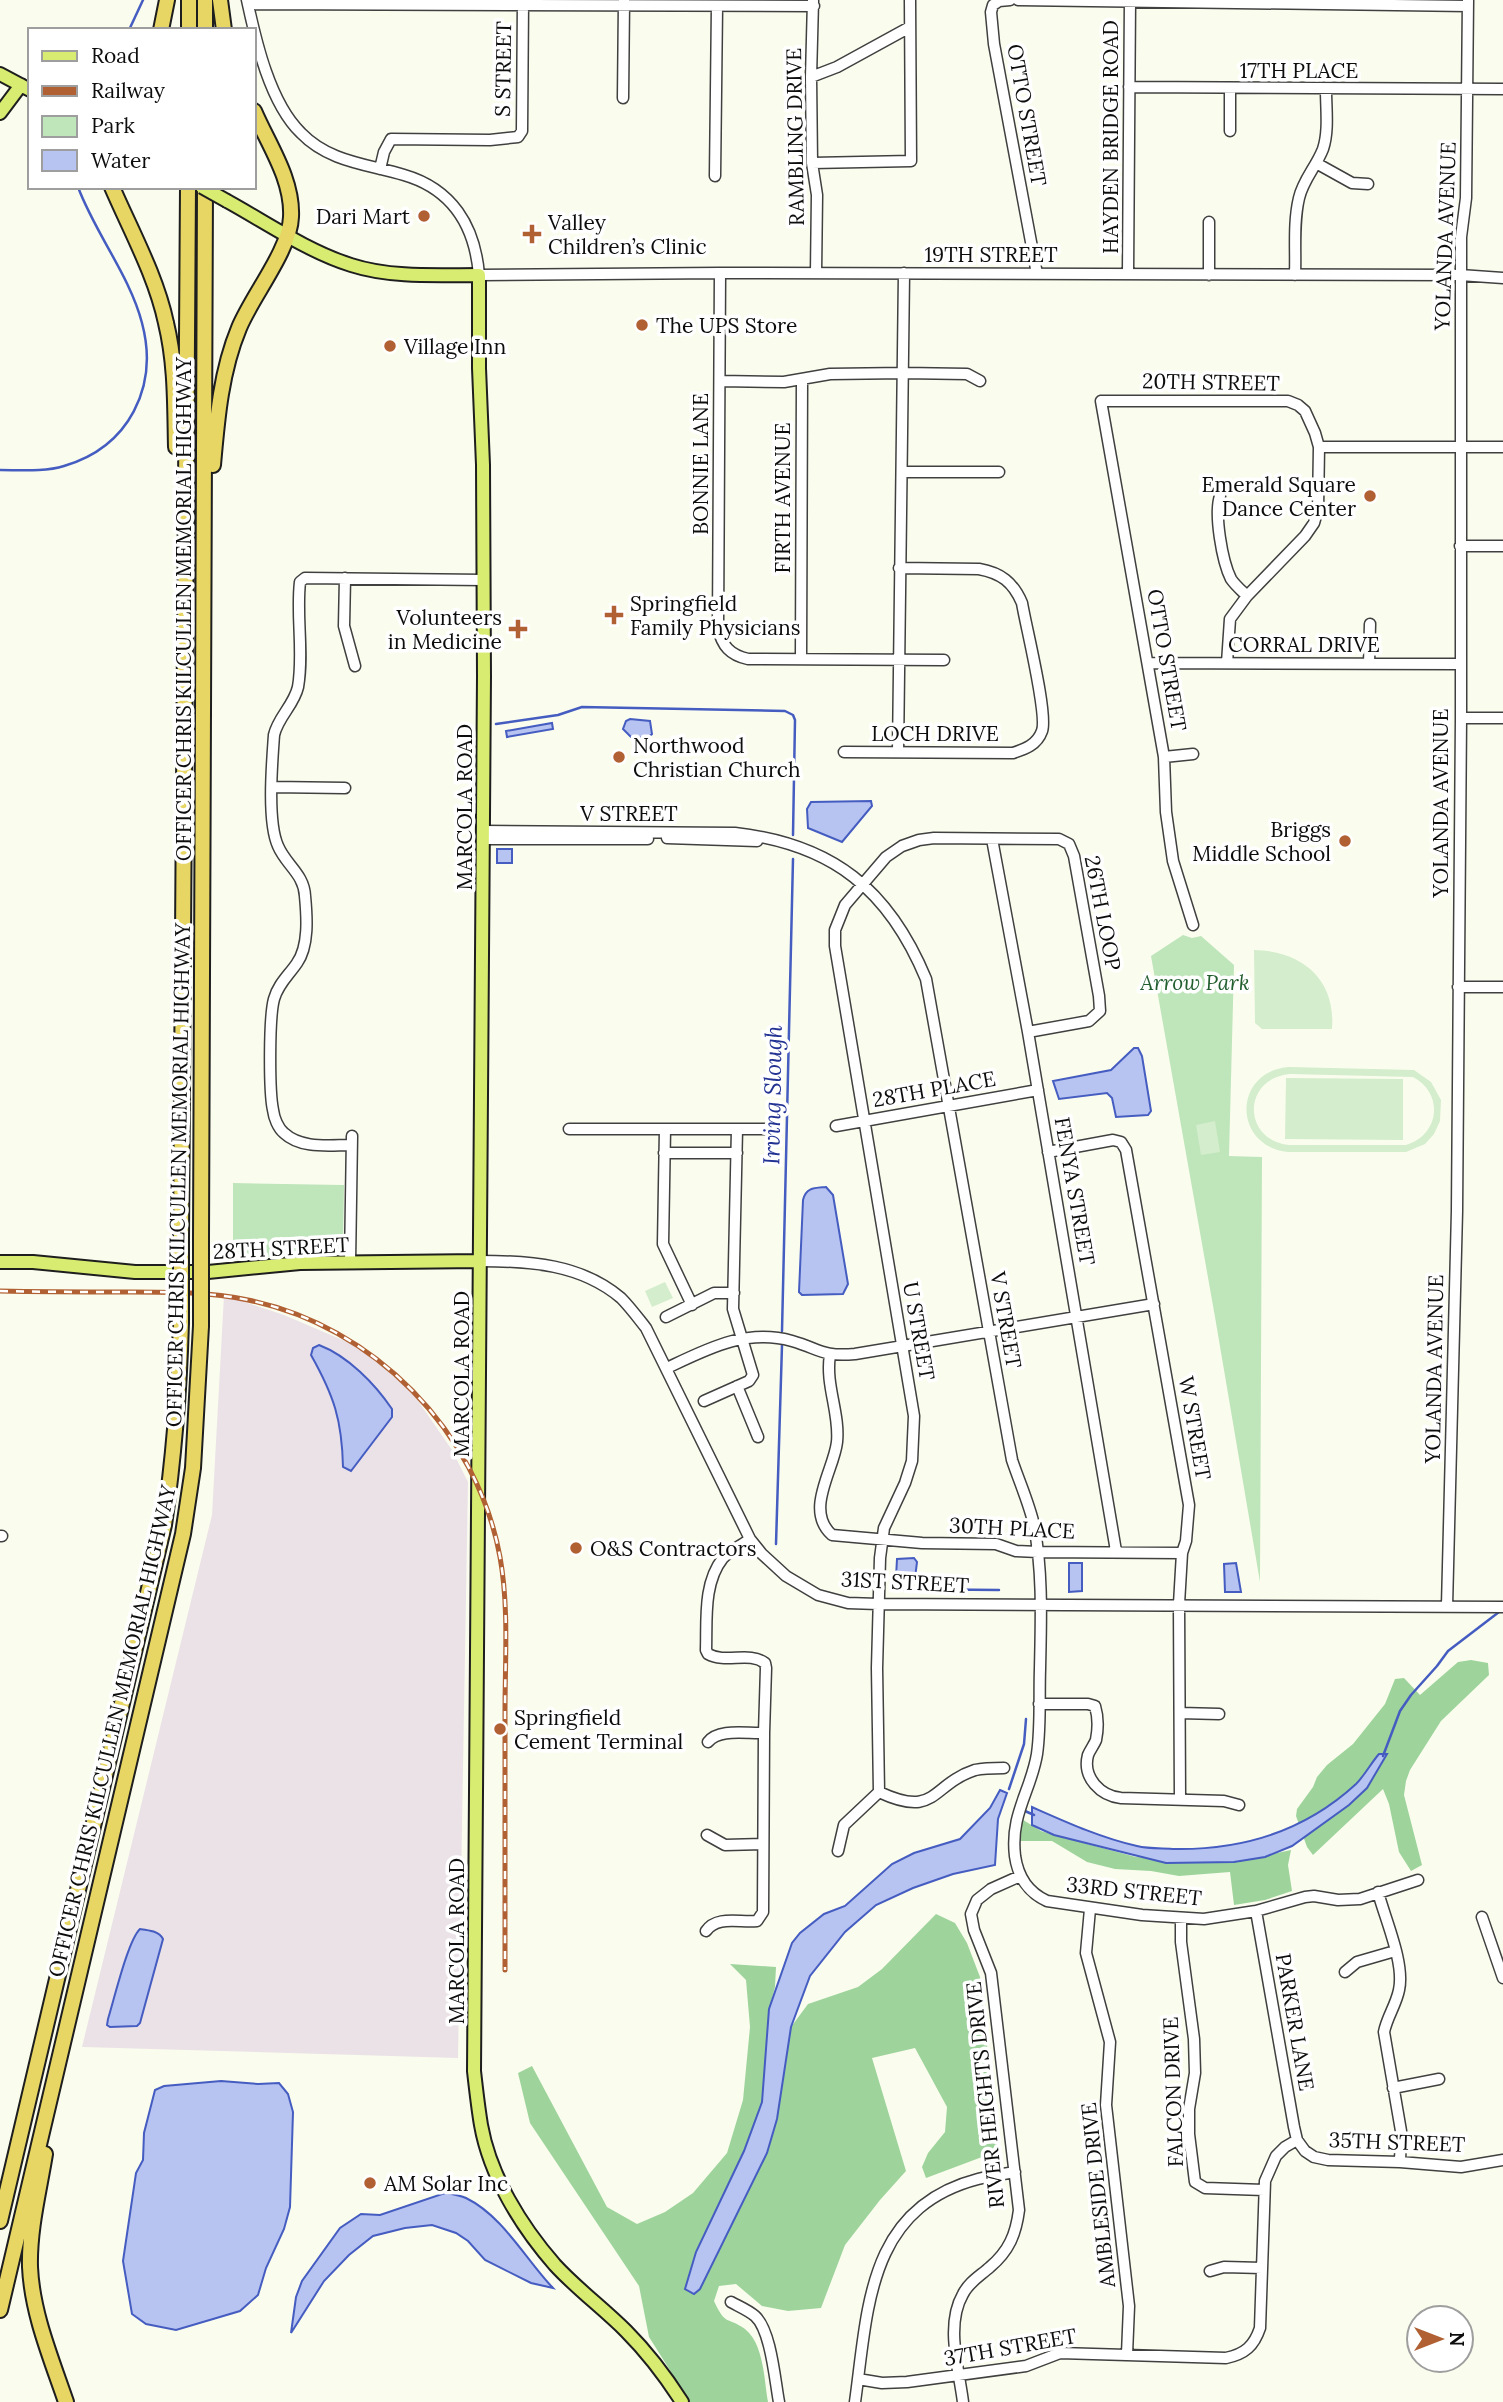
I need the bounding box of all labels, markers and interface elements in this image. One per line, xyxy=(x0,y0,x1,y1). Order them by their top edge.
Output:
street label: HAYDEN BRIDGE ROAD xyxy=(1097,20,1124,254)
street label: S STREET xyxy=(489,21,517,117)
legend xyxy=(28,28,256,189)
text: Road xyxy=(91,42,140,69)
street label: OTTO STREET xyxy=(1001,42,1053,188)
street label: RAMBLING DRIVE xyxy=(780,48,810,226)
street label: 17TH PLACE xyxy=(1240,57,1358,84)
text: Railway xyxy=(91,77,165,104)
text: Park xyxy=(91,112,135,139)
street label: YOLANDA AVENUE xyxy=(1428,141,1462,332)
text: Water xyxy=(91,147,150,174)
place label: Dari Mart xyxy=(316,203,411,230)
marker: Dari Mart xyxy=(416,208,432,224)
place label: Valley Children’s Clinic xyxy=(547,209,707,260)
marker: Valley Children’s Clinic xyxy=(522,224,542,244)
street label: 19TH STREET xyxy=(924,241,1058,268)
place label: The UPS Store xyxy=(656,312,797,339)
marker: The UPS Store xyxy=(634,317,650,333)
place label: Village Inn xyxy=(403,333,507,360)
marker: Village Inn xyxy=(382,338,398,354)
street label: OFFICER CHRIS KILCULLEN MEMORIAL HIGHWAY xyxy=(170,356,197,861)
street label: 20TH STREET xyxy=(1142,367,1280,397)
street label: BONNIE LANE xyxy=(687,393,714,535)
street label: FIRTH AVENUE xyxy=(769,422,796,574)
place label: Emerald Square Dance Center xyxy=(1202,471,1356,522)
marker: Emerald Square Dance Center xyxy=(1362,488,1378,504)
street label: OTTO STREET xyxy=(1141,587,1193,733)
place label: Springfield Family Physicians xyxy=(630,590,801,641)
place label: Volunteers in Medicine xyxy=(388,604,502,655)
marker: Springfield Family Physicians xyxy=(604,605,624,625)
marker: Volunteers in Medicine xyxy=(508,619,528,639)
street label: CORRAL DRIVE xyxy=(1228,631,1380,658)
street label: YOLANDA AVENUE xyxy=(1427,709,1454,898)
street label: LOCH DRIVE xyxy=(871,720,999,747)
street label: MARCOLA ROAD xyxy=(451,724,478,890)
place label: Northwood Christian Church xyxy=(633,732,801,783)
marker: Northwood Christian Church xyxy=(611,749,627,765)
street label: V STREET xyxy=(579,800,678,827)
place label: Briggs Middle School xyxy=(1192,816,1331,867)
marker: Briggs Middle School xyxy=(1337,833,1353,849)
street label: 26TH LOOP xyxy=(1079,853,1127,973)
street label: OFFICER CHRIS KILCULLEN MEMORIAL HIGHWAY xyxy=(160,922,196,1427)
park label: Arrow Park xyxy=(1139,969,1250,996)
water label: Irving Slough xyxy=(756,1025,788,1165)
street label: 28TH PLACE xyxy=(870,1065,998,1113)
street label: FENYA STREET xyxy=(1049,1115,1101,1267)
street label: 28TH STREET xyxy=(212,1231,350,1265)
street label: V STREET xyxy=(984,1269,1028,1370)
street label: YOLANDA AVENUE xyxy=(1419,1274,1449,1465)
street label: U STREET xyxy=(897,1280,941,1382)
street label: MARCOLA ROAD xyxy=(448,1291,475,1457)
street label: W STREET xyxy=(1173,1374,1217,1482)
street label: OFFICER CHRIS KILCULLEN MEMORIAL HIGHWAY xyxy=(42,1482,182,1980)
street label: 30TH PLACE xyxy=(948,1511,1076,1545)
place label: O&S Contractors xyxy=(590,1535,756,1562)
marker: O&S Contractors xyxy=(568,1540,584,1556)
street label: 31ST STREET xyxy=(840,1565,970,1599)
place label: Springfield Cement Terminal xyxy=(514,1704,683,1755)
marker: Springfield Cement Terminal xyxy=(492,1721,508,1737)
street label: MARCOLA ROAD xyxy=(443,1858,470,2024)
street label: 33RD STREET xyxy=(1065,1870,1203,1912)
street label: PARKER LANE xyxy=(1270,1951,1320,2093)
street label: RIVER HEIGHTS DRIVE xyxy=(960,1980,1010,2210)
street label: FALCON DRIVE xyxy=(1157,2016,1189,2168)
street label: AMBLESIDE DRIVE xyxy=(1075,2101,1121,2290)
street label: 35TH STREET xyxy=(1328,2126,1466,2158)
place label: AM Solar Inc xyxy=(383,2170,508,2197)
marker: AM Solar Inc xyxy=(362,2175,378,2191)
north arrow xyxy=(1405,2304,1475,2374)
street label: 37TH STREET xyxy=(942,2322,1078,2372)
text: N xyxy=(1445,2332,1469,2347)

